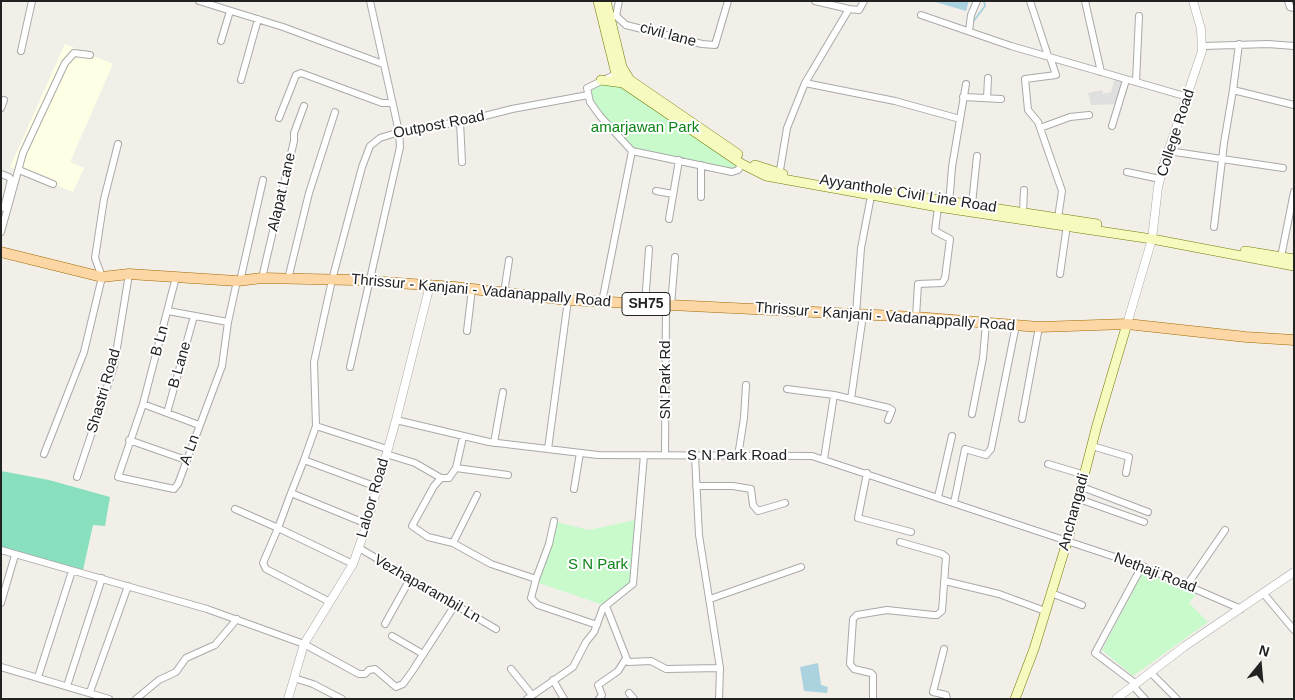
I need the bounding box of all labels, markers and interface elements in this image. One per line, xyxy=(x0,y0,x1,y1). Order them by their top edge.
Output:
street label: civil lane xyxy=(638,19,698,51)
street label: College Road xyxy=(1153,87,1199,179)
street label: Outpost Road xyxy=(392,107,486,143)
park label: amarjawan Park xyxy=(591,119,699,137)
street label: Alapat Lane xyxy=(264,151,300,233)
street label: Ayyanthole Civil Line Road xyxy=(818,171,998,217)
street label: Thrissur - Kanjani - Vadanappally Road xyxy=(350,271,612,311)
road number: SH75 xyxy=(622,292,670,316)
street label: Thrissur - Kanjani - Vadanappally Road xyxy=(754,299,1016,335)
street label: B Ln xyxy=(147,324,173,358)
street label: B Lane xyxy=(165,340,195,390)
street label: SN Park Rd xyxy=(657,340,675,420)
street label: Shastri Road xyxy=(83,347,125,435)
street label: A Ln xyxy=(176,432,204,468)
street label: S N Park Road xyxy=(687,447,787,465)
street label: Laloor Road xyxy=(353,456,393,540)
street label: Anchangadi xyxy=(1055,471,1093,553)
street label: Nethaji Road xyxy=(1111,549,1199,597)
street label: Vezhaparambil Ln xyxy=(371,551,483,627)
park label: S N Park xyxy=(568,556,628,574)
north arrow xyxy=(1235,640,1285,690)
text: N xyxy=(1257,642,1272,660)

